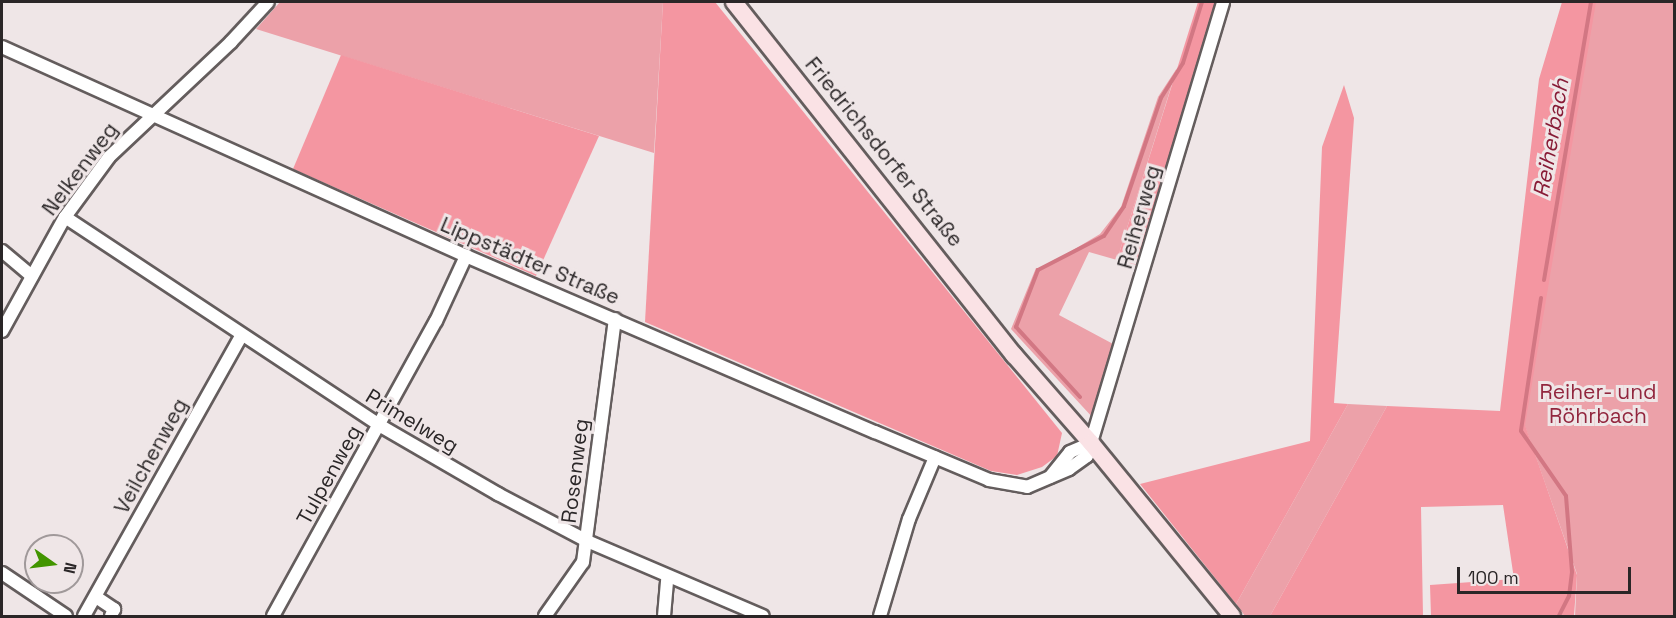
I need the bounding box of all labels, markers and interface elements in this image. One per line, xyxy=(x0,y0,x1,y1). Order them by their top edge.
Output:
street label: Friedrichsdorfer Straße xyxy=(800,52,968,252)
water label: Reiherbach xyxy=(1528,76,1574,200)
street label: Nelkenweg xyxy=(37,117,123,221)
street label: Reiherweg xyxy=(1112,162,1166,272)
street label: Lippstädter Straße xyxy=(437,212,623,310)
park label: Reiher- und Röhrbach xyxy=(1539,379,1657,429)
street label: Primelweg xyxy=(361,383,463,459)
street label: Veilchenweg xyxy=(109,394,193,518)
street label: Rosenweg xyxy=(556,417,594,525)
street label: Tulpenweg xyxy=(291,421,367,529)
north arrow xyxy=(24,534,84,594)
scale bar xyxy=(1460,555,1634,593)
text: N xyxy=(59,560,81,576)
text: 100 m xyxy=(1468,566,1519,589)

